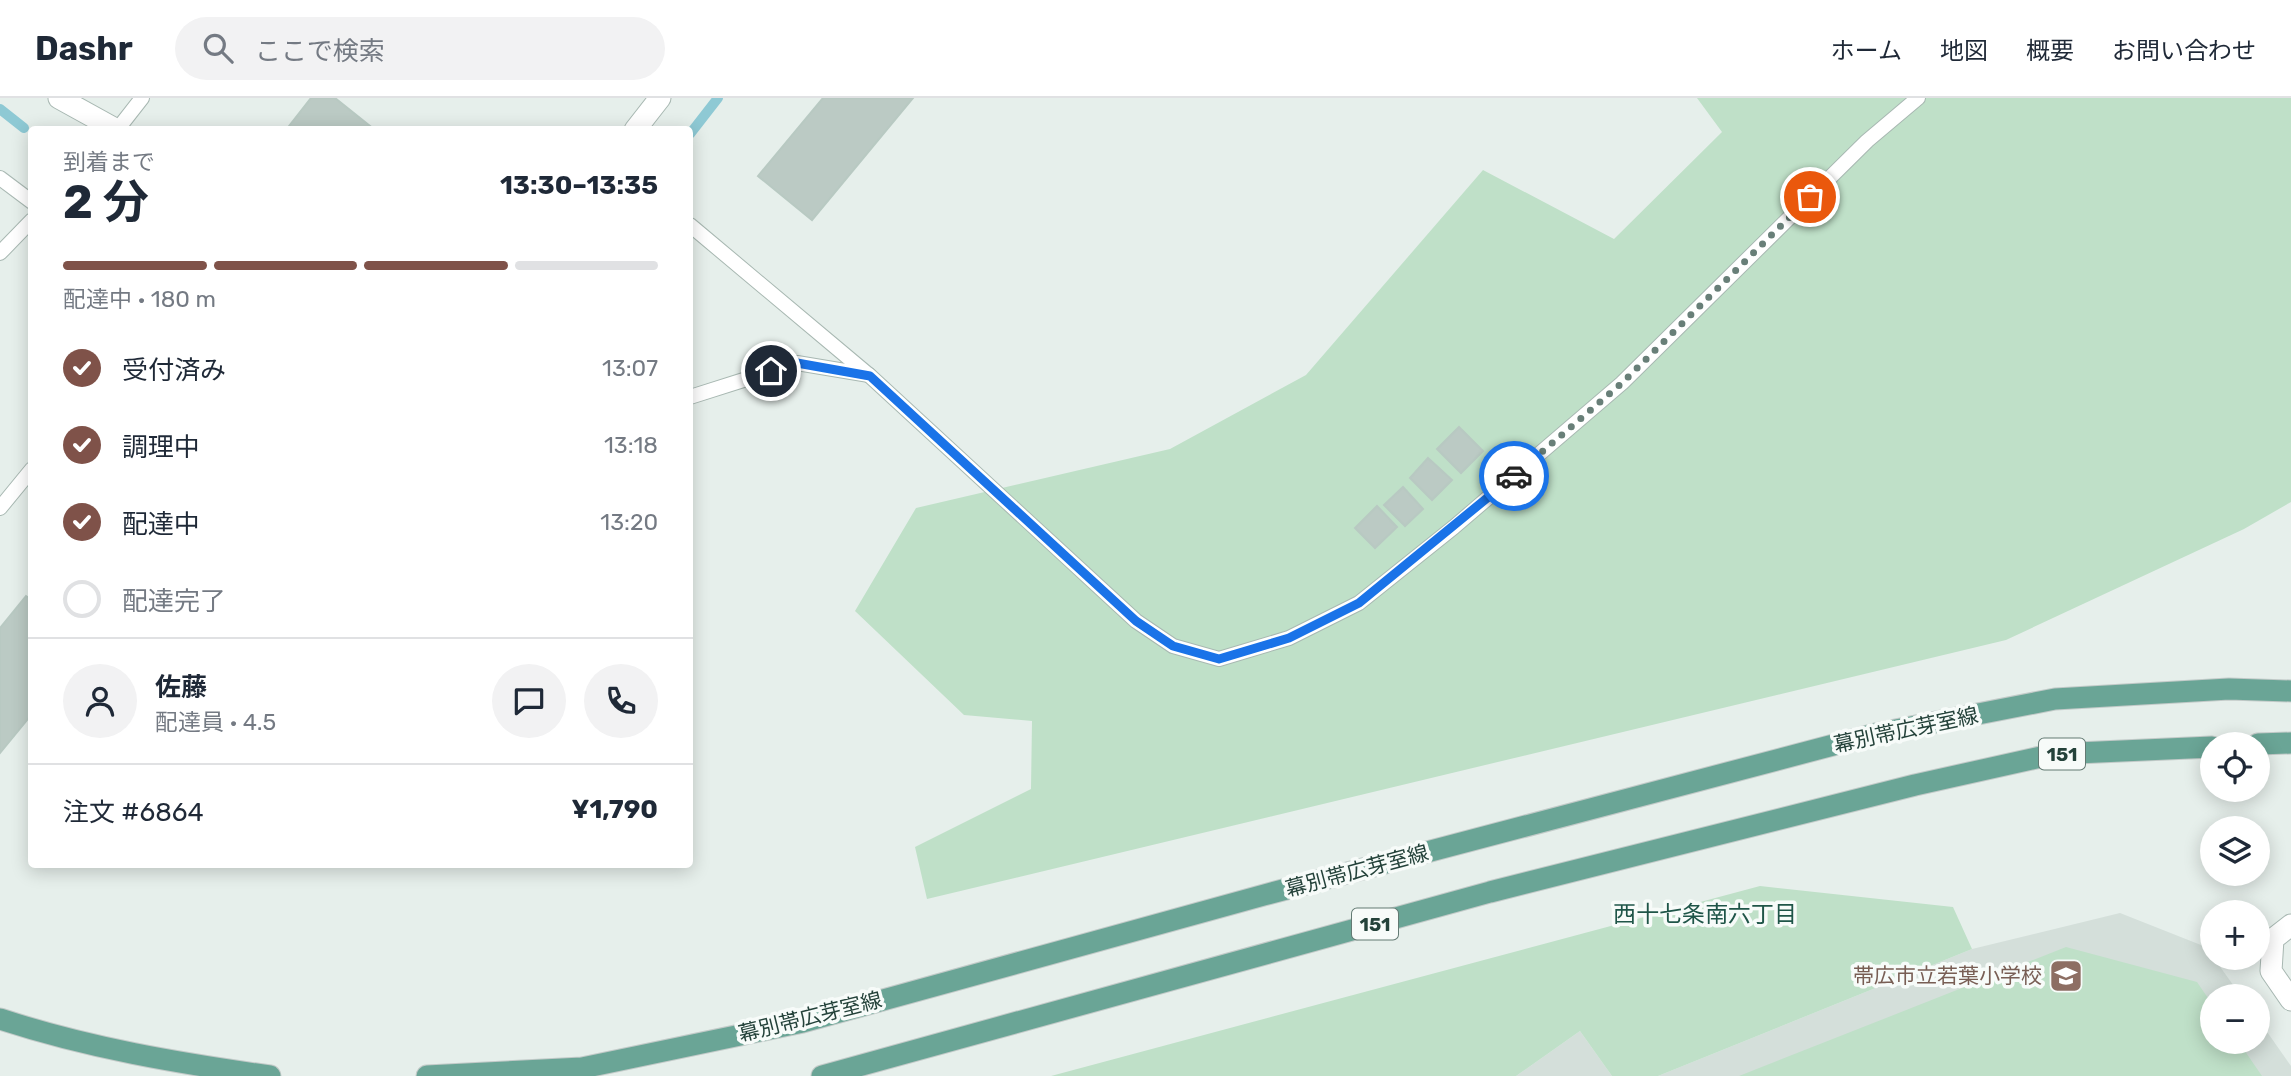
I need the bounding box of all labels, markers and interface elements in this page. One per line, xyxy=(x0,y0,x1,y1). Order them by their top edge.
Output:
search box xyxy=(175,17,665,80)
text: Dashr xyxy=(35,29,133,68)
icon: search xyxy=(199,29,237,67)
text: ここで検索 xyxy=(255,36,385,67)
text: ホーム xyxy=(1831,37,1902,65)
text: 地図 xyxy=(1940,37,1988,65)
text: 概要 xyxy=(2026,37,2074,65)
text: お問い合わせ xyxy=(2112,37,2256,65)
text: 到着まで xyxy=(63,148,155,176)
pin xyxy=(1780,167,1840,227)
text: 13:30–13:35 xyxy=(500,170,658,201)
text: 2 分 xyxy=(63,175,149,230)
icon: bag xyxy=(1791,178,1829,216)
text: 配達中 · 180 m xyxy=(63,285,216,313)
pin xyxy=(741,341,801,401)
icon: check xyxy=(63,349,101,387)
icon: home xyxy=(752,352,790,390)
text: 13:07 xyxy=(602,354,658,382)
text: 受付済み xyxy=(122,355,226,386)
icon: check xyxy=(63,426,101,464)
text: 13:18 xyxy=(604,431,658,459)
text: 調理中 xyxy=(122,432,200,463)
courier xyxy=(1479,441,1549,511)
icon: car xyxy=(1495,457,1533,495)
icon: check xyxy=(63,503,101,541)
text: 13:20 xyxy=(600,508,658,536)
text: 配達中 xyxy=(122,509,200,540)
text: 配達完了 xyxy=(122,586,226,617)
button: person xyxy=(63,664,137,738)
button: chat xyxy=(492,664,566,738)
button: phone xyxy=(584,664,658,738)
text: 佐藤 xyxy=(155,672,207,703)
street label: 幕別帯広芽室線 xyxy=(1831,702,1980,757)
text: 配達員 · 4.5 xyxy=(155,708,276,736)
map controls xyxy=(2200,732,2270,1054)
button: locate xyxy=(2200,732,2270,802)
road number: 151 xyxy=(2039,738,2085,769)
text: ¥1,790 xyxy=(571,794,658,825)
text: 注文 #6864 xyxy=(63,797,204,828)
button: layers xyxy=(2200,816,2270,886)
street label: 幕別帯広芽室線 xyxy=(1283,839,1431,902)
district label: 西十七条南六丁目 xyxy=(1613,900,1797,928)
button: + xyxy=(2200,900,2270,970)
road number: 151 xyxy=(1352,908,1398,940)
school or university icon: 帯広市立若葉小学校 xyxy=(2047,957,2085,995)
place label: 帯広市立若葉小学校 xyxy=(1853,963,2042,988)
button: − xyxy=(2200,984,2270,1054)
street label: 幕別帯広芽室線 xyxy=(736,987,884,1046)

